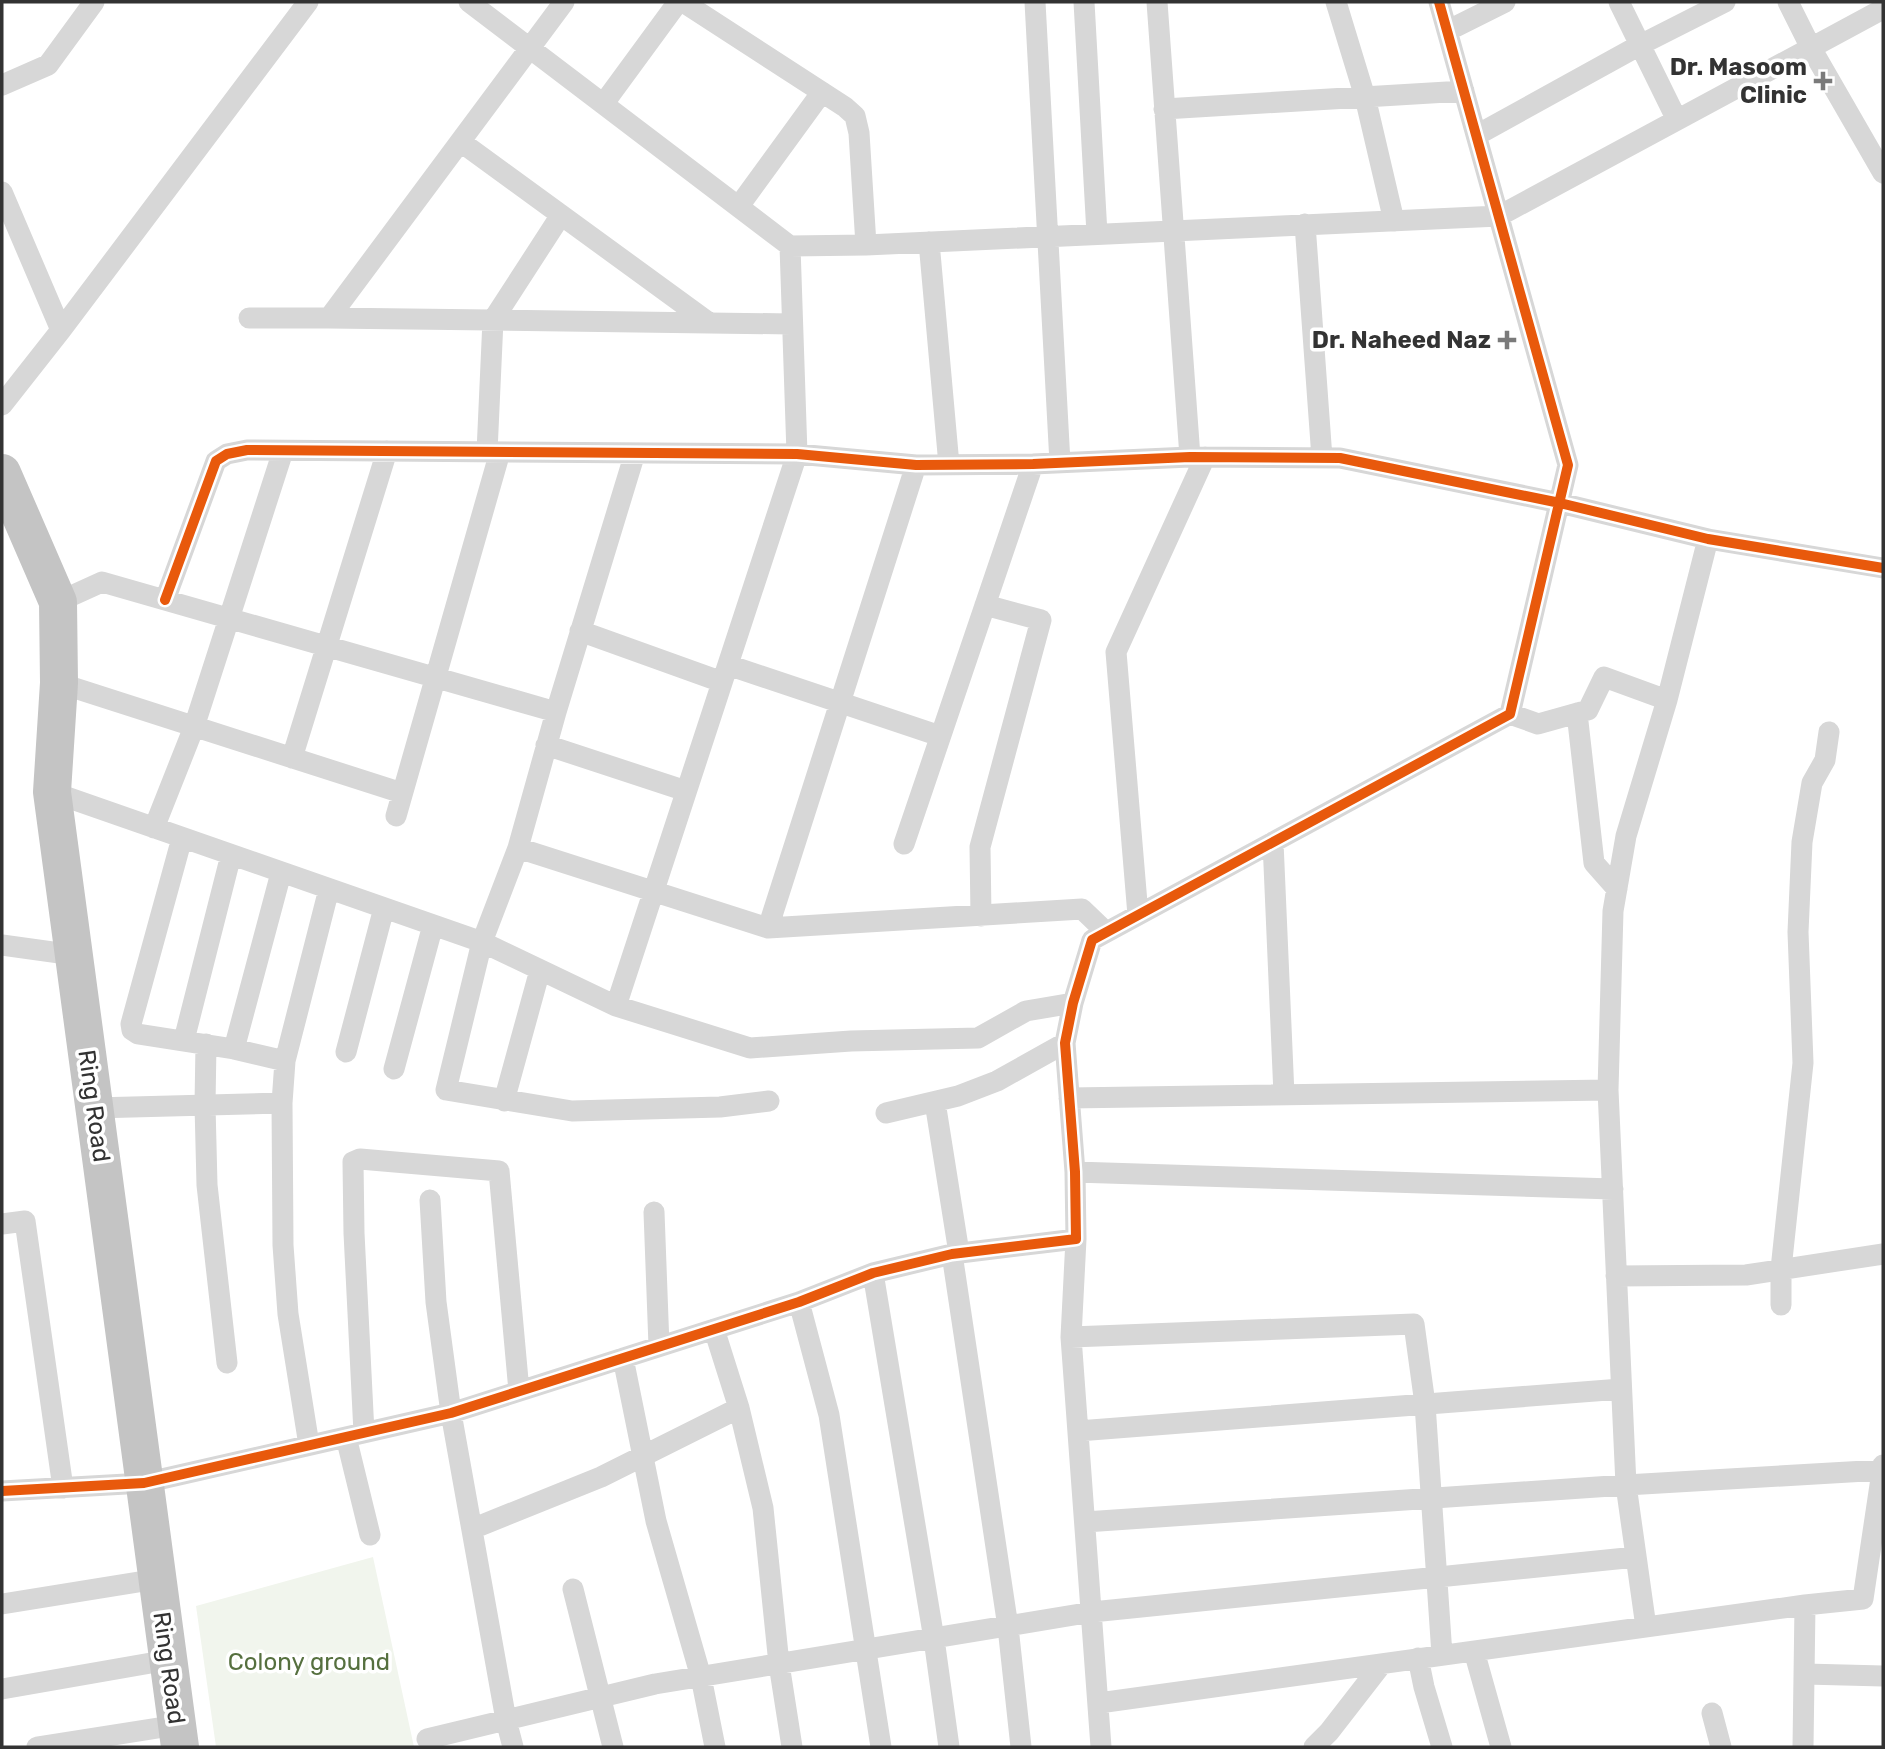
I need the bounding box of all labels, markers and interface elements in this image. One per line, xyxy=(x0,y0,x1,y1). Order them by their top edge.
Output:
place label: Dr. Masoom Clinic xyxy=(1670,53,1807,109)
marker: Dr. Masoom Clinic xyxy=(1813,71,1833,91)
place label: Dr. Naheed Naz xyxy=(1312,326,1491,354)
marker: Dr. Naheed Naz xyxy=(1497,330,1517,350)
street label: Ring Road xyxy=(72,1048,116,1164)
street label: Ring Road xyxy=(147,1610,191,1726)
park label: Colony ground xyxy=(228,1648,390,1676)

